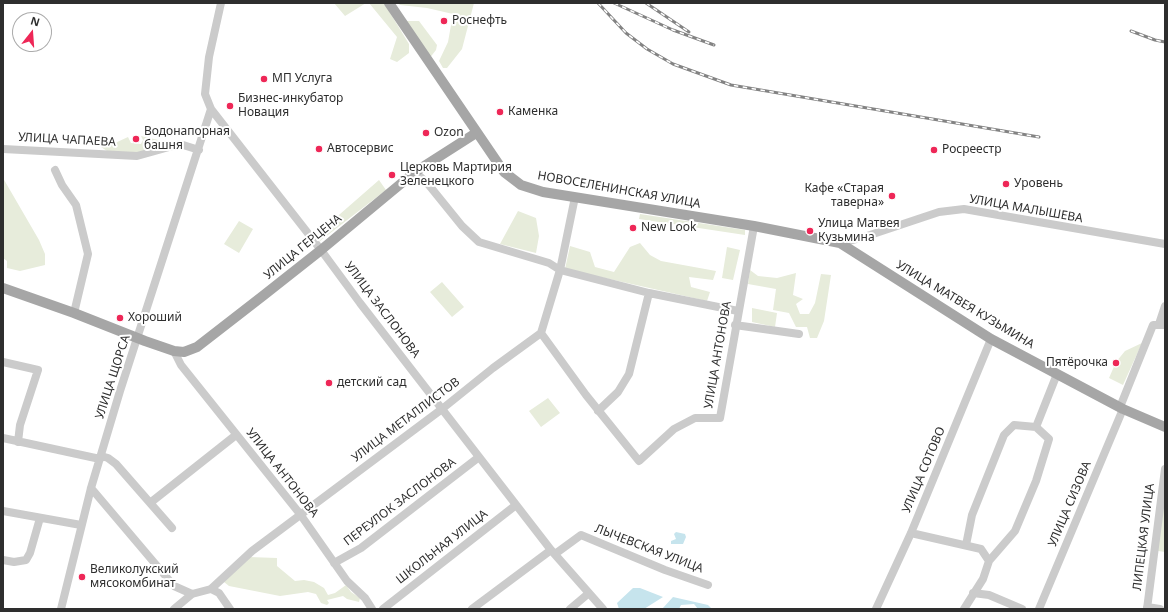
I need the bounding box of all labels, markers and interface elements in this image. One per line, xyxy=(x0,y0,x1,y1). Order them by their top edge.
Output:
north arrow xyxy=(12,12,52,52)
text: N xyxy=(29,13,42,29)
place label: Роснефть xyxy=(452,14,507,28)
marker: Роснефть xyxy=(439,16,449,26)
place label: МП Услуга xyxy=(272,72,332,86)
marker: МП Услуга xyxy=(259,74,269,84)
place label: Бизнес-инкубатор Новация xyxy=(238,92,343,120)
marker: Бизнес-инкубатор Новация xyxy=(225,101,235,111)
place label: Каменка xyxy=(508,105,558,119)
marker: Каменка xyxy=(495,107,505,117)
place label: Водонапорная башня xyxy=(144,125,230,153)
place label: Ozon xyxy=(434,126,464,140)
marker: Ozon xyxy=(421,128,431,138)
street label: УЛИЦА ЧАПАЕВА xyxy=(18,130,116,150)
marker: Водонапорная башня xyxy=(131,134,141,144)
place label: Автосервис xyxy=(327,142,394,156)
place label: Росреестр xyxy=(942,143,1001,157)
marker: Автосервис xyxy=(314,144,324,154)
marker: Росреестр xyxy=(929,145,939,155)
place label: Церковь Мартирия Зеленецкого xyxy=(400,161,512,189)
street label: НОВОСЕЛЕНИНСКАЯ УЛИЦА xyxy=(536,169,702,211)
marker: Церковь Мартирия Зеленецкого xyxy=(387,170,397,180)
place label: Уровень xyxy=(1014,177,1063,191)
marker: Уровень xyxy=(1001,179,1011,189)
place label: Кафе «Старая таверна» xyxy=(804,182,884,210)
marker: Кафе «Старая таверна» xyxy=(887,191,897,201)
street label: УЛИЦА МАЛЫШЕВА xyxy=(968,192,1084,226)
street label: УЛИЦА ГЕРЦЕНА xyxy=(261,211,345,283)
place label: Улица Матвея Кузьмина xyxy=(818,217,900,245)
place label: New Look xyxy=(641,221,696,235)
marker: New Look xyxy=(628,223,638,233)
marker: Улица Матвея Кузьмина xyxy=(805,226,815,236)
street label: УЛИЦА МАТВЕЯ КУЗЬМИНА xyxy=(893,258,1037,352)
street label: УЛИЦА ЗАСЛОНОВА xyxy=(341,259,423,361)
street label: УЛИЦА АНТОНОВА xyxy=(701,300,735,410)
place label: Хороший xyxy=(128,311,182,325)
marker: Хороший xyxy=(115,313,125,323)
street label: УЛИЦА ЩОРСА xyxy=(93,333,133,421)
place label: Пятёрочка xyxy=(1046,356,1108,370)
marker: Пятёрочка xyxy=(1111,358,1121,368)
street label: УЛИЦА МЕТАЛЛИСТОВ xyxy=(349,375,463,465)
place label: детский сад xyxy=(337,376,406,390)
marker: детский сад xyxy=(324,378,334,388)
street label: УЛИЦА СОТОВО xyxy=(899,425,949,515)
street label: УЛИЦА АНТОНОВА xyxy=(243,426,321,520)
street label: ПЕРЕУЛОК ЗАСЛОНОВА xyxy=(341,455,459,549)
street label: УЛИЦА СИЗОВА xyxy=(1045,459,1095,549)
street label: ЛИПЕЦКАЯ УЛИЦА xyxy=(1130,483,1158,591)
street label: ШКОЛЬНАЯ УЛИЦА xyxy=(393,507,491,587)
street label: ЛЫЧЕВСКАЯ УЛИЦА xyxy=(593,522,705,576)
place label: Великолукский мясокомбинат xyxy=(90,563,179,591)
marker: Великолукский мясокомбинат xyxy=(77,572,87,582)

